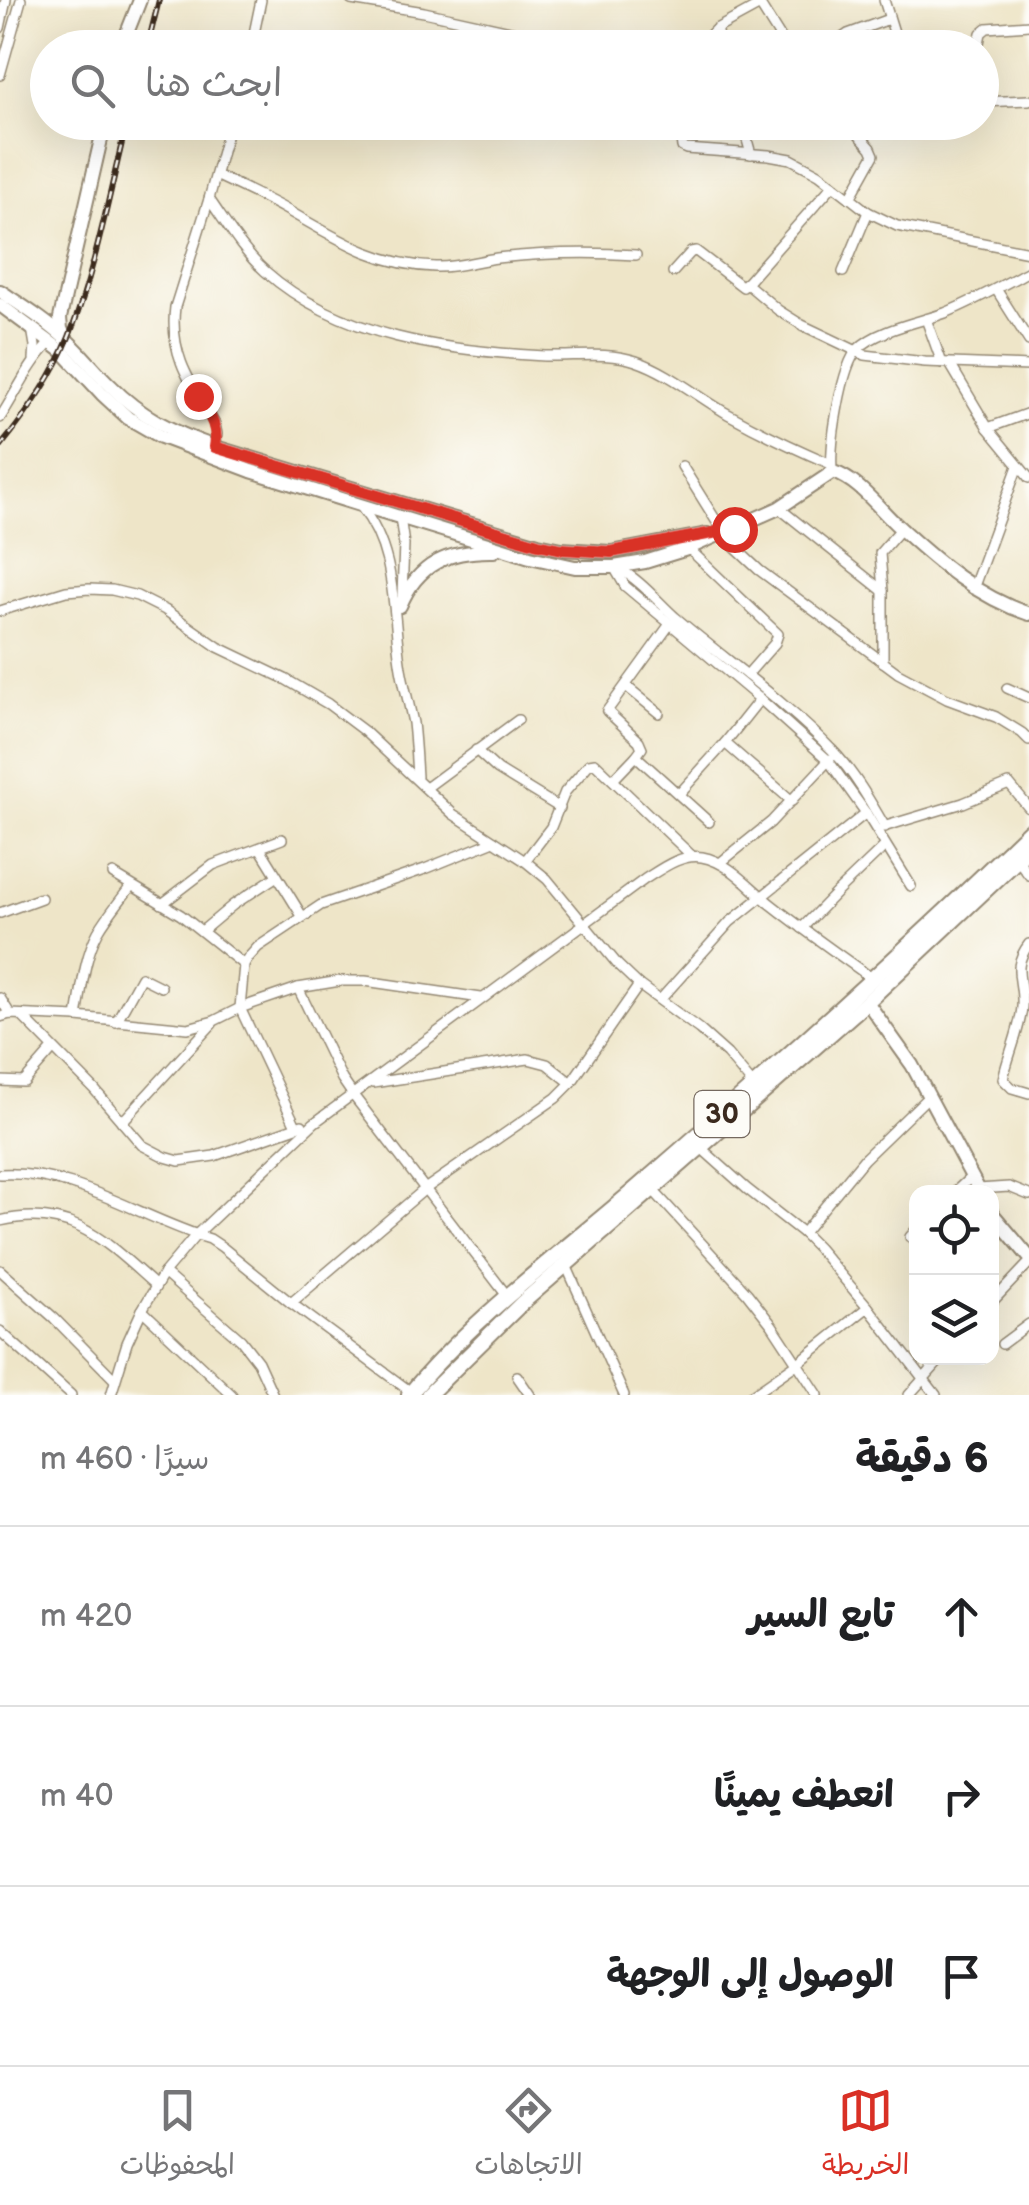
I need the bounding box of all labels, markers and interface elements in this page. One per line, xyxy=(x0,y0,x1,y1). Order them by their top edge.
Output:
search box xyxy=(30,30,999,140)
icon: search xyxy=(65,58,120,113)
text: ابحث هنا xyxy=(145,62,282,107)
route end xyxy=(176,374,222,420)
route start xyxy=(712,507,758,553)
road number: 30 xyxy=(694,1091,750,1137)
map controls xyxy=(909,1185,999,1365)
button: locate xyxy=(909,1185,999,1275)
button: layers xyxy=(909,1275,999,1365)
text: 6 دقيقة xyxy=(855,1434,989,1485)
text: سيرًا · 460 m xyxy=(40,1440,210,1479)
icon: ahead xyxy=(934,1589,989,1644)
text: تابع السير xyxy=(748,1593,894,1638)
text: 420 m xyxy=(40,1597,132,1636)
icon: right xyxy=(934,1769,989,1824)
text: انعطف يمينًا xyxy=(714,1773,894,1818)
text: 40 m xyxy=(40,1777,113,1816)
icon: arrive xyxy=(934,1949,989,2004)
text: الوصول إلى الوجهة xyxy=(606,1953,894,1998)
tab: المحفوظات xyxy=(120,2083,235,2189)
tab: الاتجاهات xyxy=(474,2083,583,2189)
tab: الخريطة xyxy=(822,2083,909,2189)

